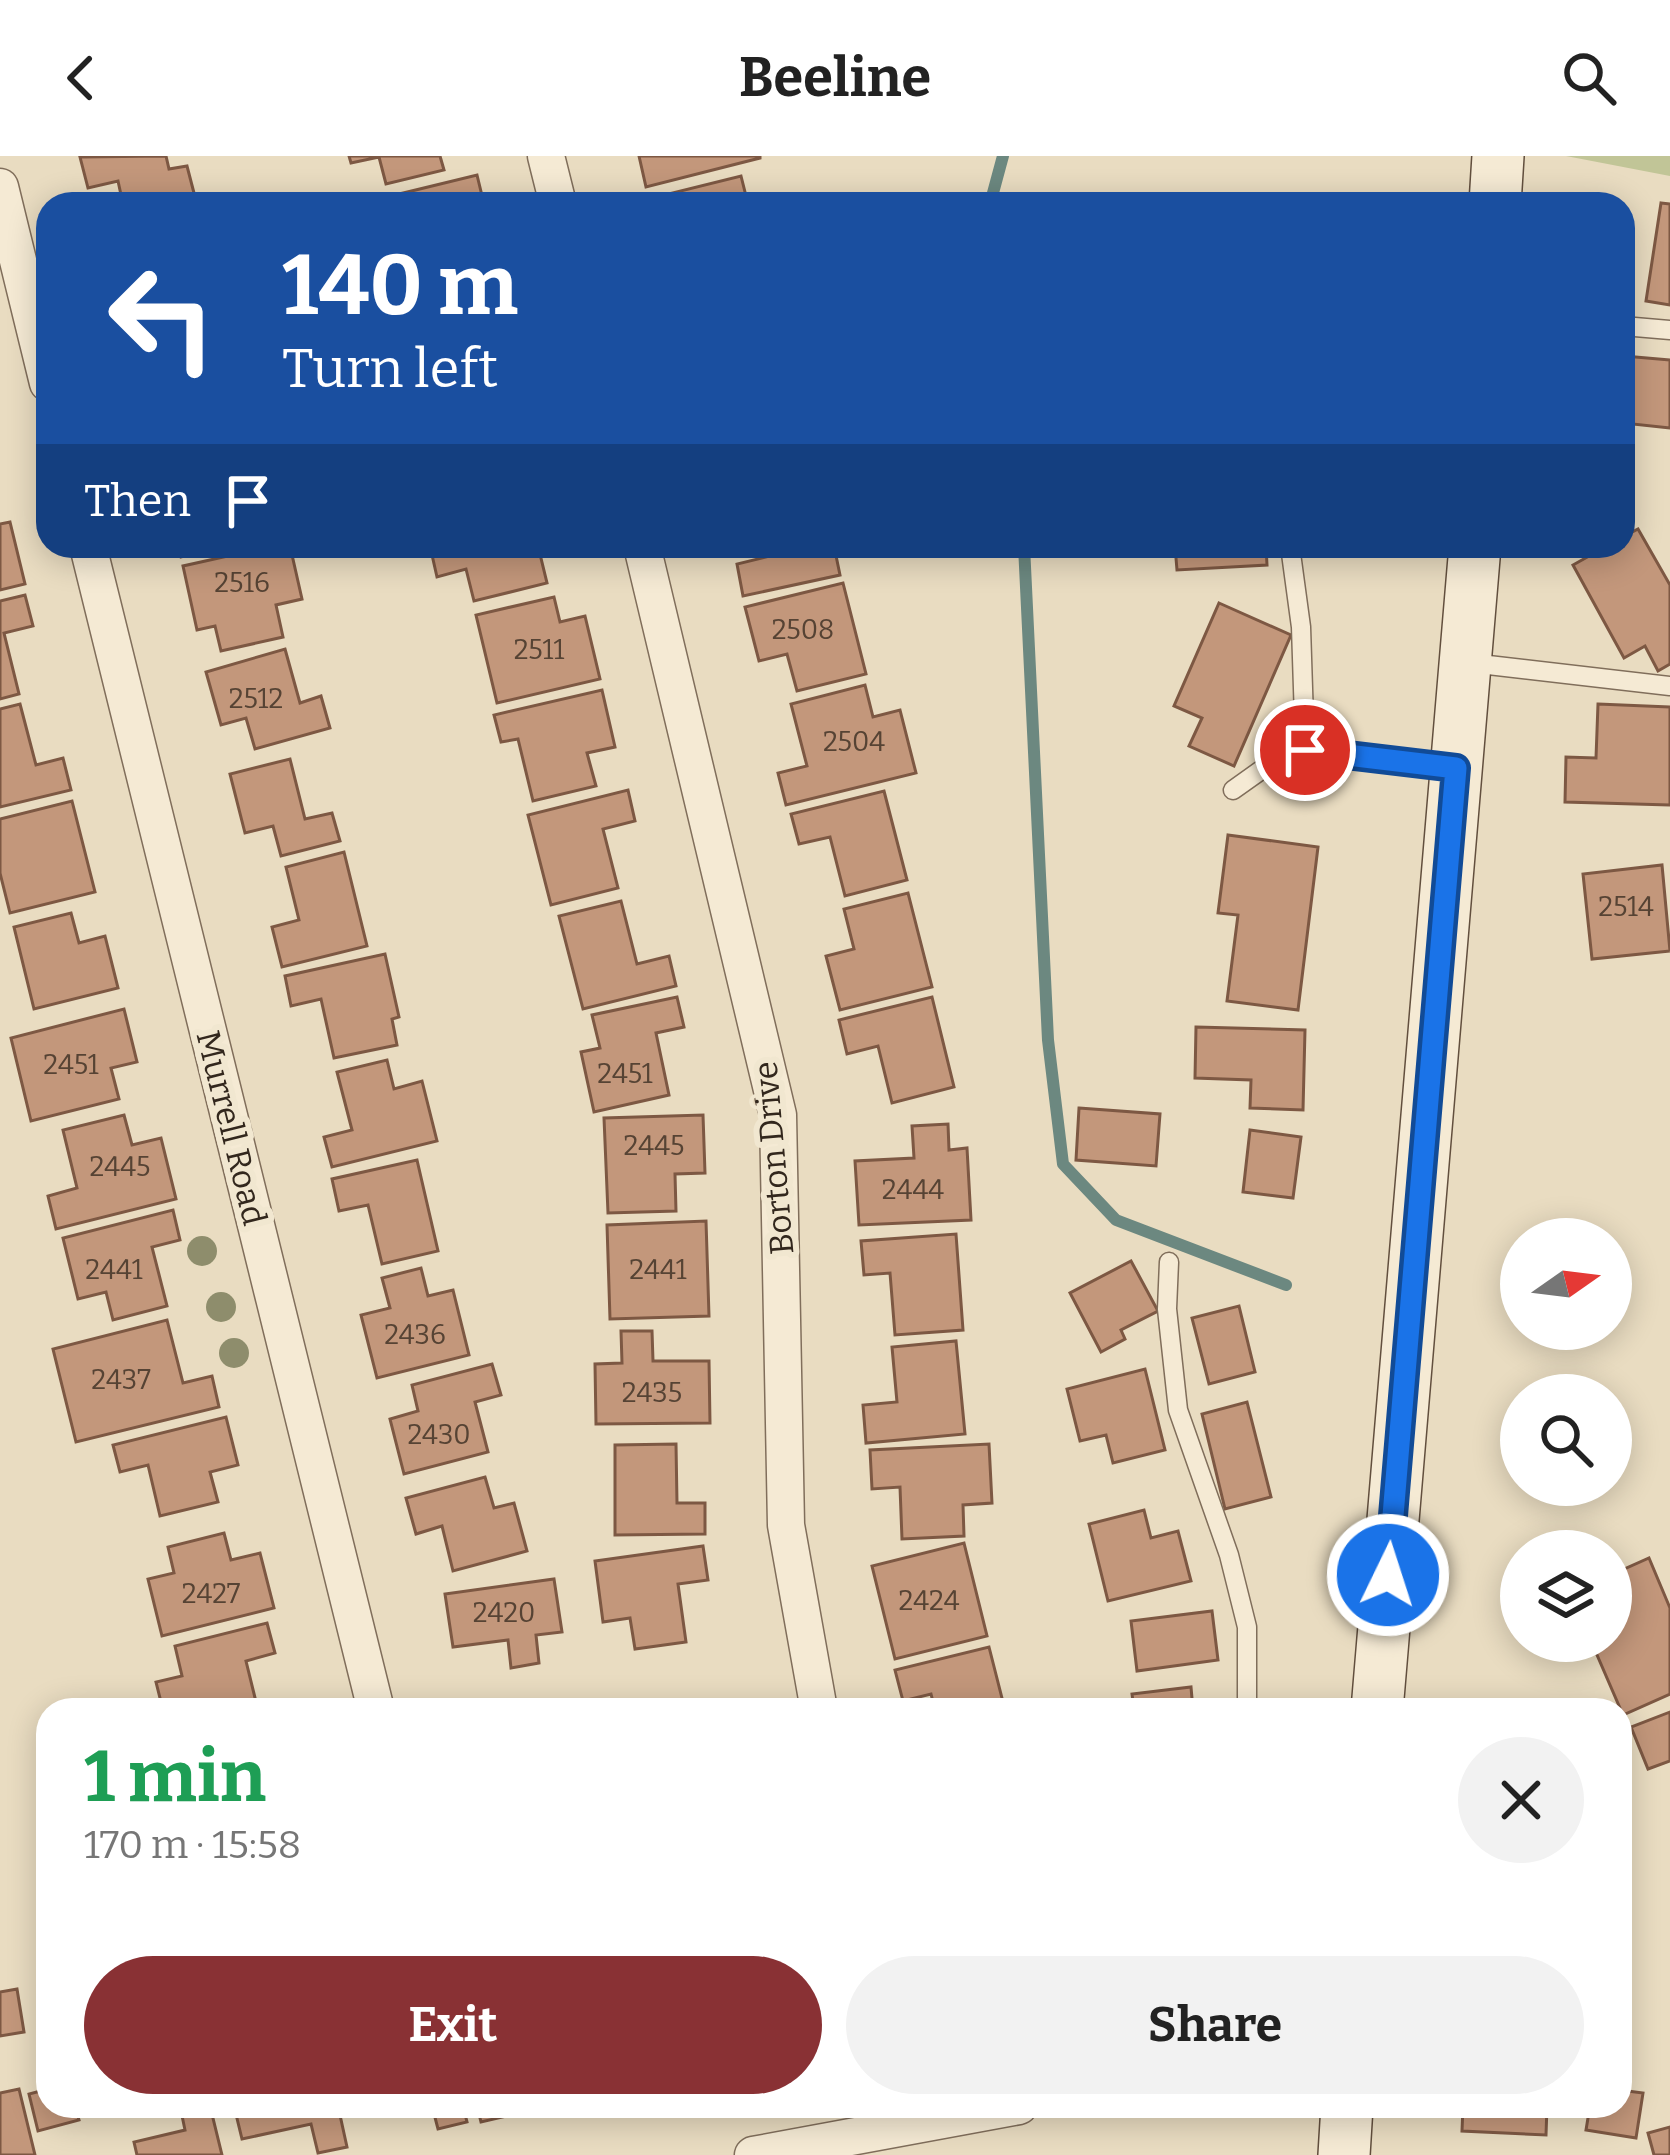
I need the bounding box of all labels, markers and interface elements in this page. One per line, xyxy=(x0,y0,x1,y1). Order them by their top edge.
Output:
icon: back xyxy=(48,45,114,111)
icon: search xyxy=(1556,45,1622,111)
text: Beeline xyxy=(739,46,931,110)
text: 140 m xyxy=(282,235,518,336)
icon: left xyxy=(84,240,240,396)
text: Turn left xyxy=(282,337,498,401)
icon: arrive xyxy=(215,468,281,534)
text: Then xyxy=(84,474,191,528)
house number: 2516 xyxy=(214,567,270,599)
house number: 2508 xyxy=(772,614,834,646)
house number: 2511 xyxy=(514,634,564,666)
house number: 2512 xyxy=(229,683,283,715)
pin xyxy=(1254,699,1356,801)
icon: arrive xyxy=(1272,717,1338,783)
house number: 2504 xyxy=(823,726,885,758)
house number: 2514 xyxy=(1598,891,1654,923)
street label: Murrell Road xyxy=(188,1027,274,1229)
house number: 2451 xyxy=(43,1049,99,1081)
house number: 2451 xyxy=(597,1058,653,1090)
street label: Borton Drive xyxy=(746,1060,802,1256)
house number: 2445 xyxy=(624,1130,684,1162)
house number: 2445 xyxy=(90,1151,150,1183)
house number: 2444 xyxy=(882,1174,944,1206)
north arrow xyxy=(1500,1218,1632,1350)
map controls xyxy=(1500,1218,1632,1662)
house number: 2441 xyxy=(85,1254,143,1286)
house number: 2441 xyxy=(629,1254,687,1286)
house number: 2436 xyxy=(384,1319,446,1351)
house number: 2437 xyxy=(91,1364,151,1396)
button: search xyxy=(1500,1374,1632,1506)
house number: 2435 xyxy=(622,1377,682,1409)
house number: 2430 xyxy=(407,1419,471,1451)
position arrow xyxy=(1325,1512,1451,1638)
button: layers xyxy=(1500,1530,1632,1662)
house number: 2427 xyxy=(182,1578,241,1610)
house number: 2424 xyxy=(899,1585,960,1617)
house number: 2420 xyxy=(473,1597,535,1629)
text: 1 min xyxy=(84,1734,266,1820)
button: close xyxy=(1458,1737,1584,1863)
text: 170 m · 15:58 xyxy=(84,1822,301,1868)
button: Exit xyxy=(84,1956,822,2094)
button: Share xyxy=(846,1956,1584,2094)

